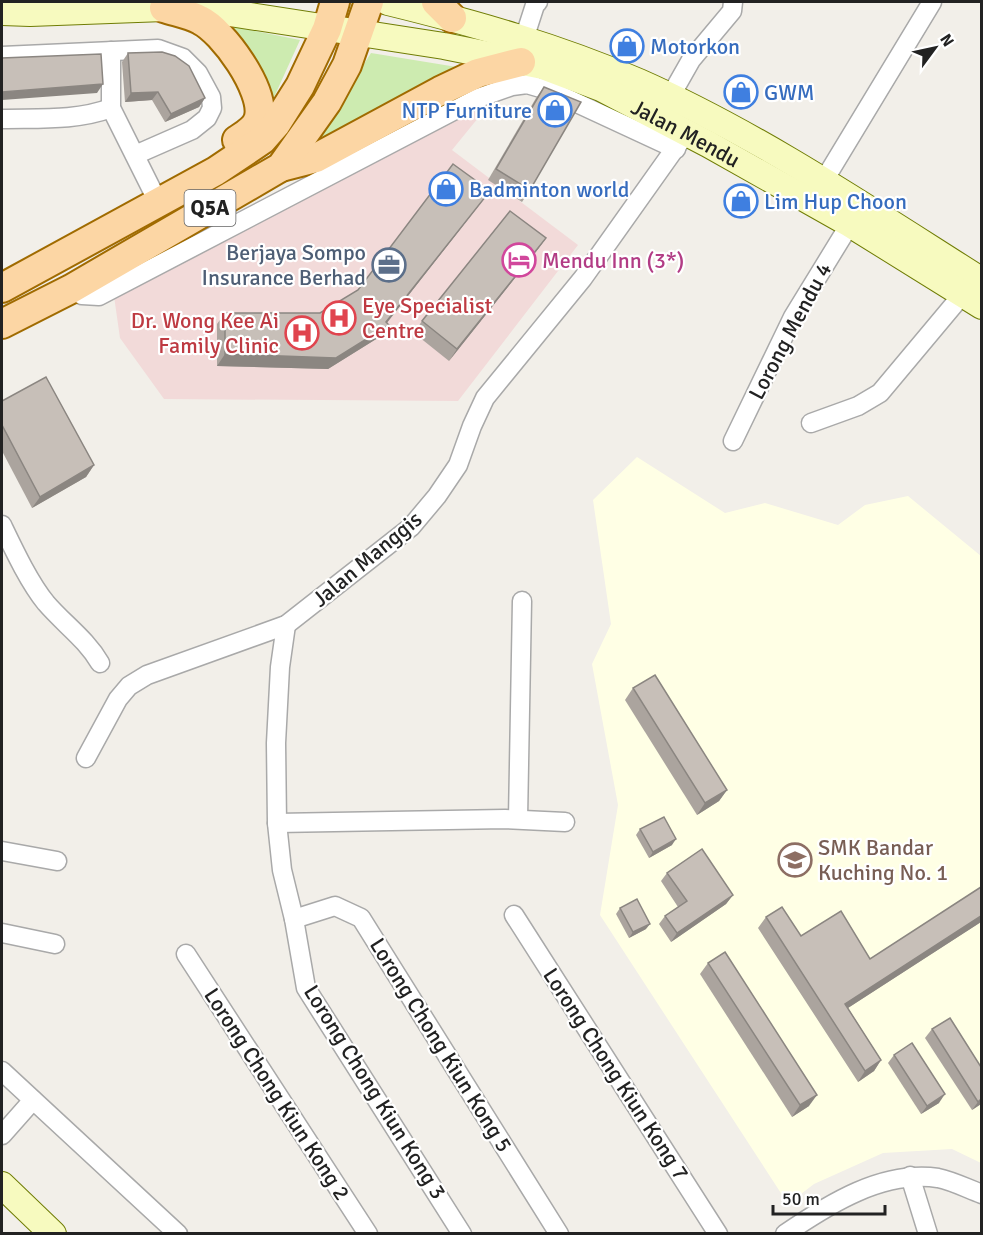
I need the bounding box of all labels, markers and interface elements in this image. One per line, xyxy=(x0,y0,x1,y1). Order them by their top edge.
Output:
north arrow xyxy=(905,18,965,78)
shop icon: Motorkon xyxy=(609,28,645,64)
text: N xyxy=(935,30,958,50)
place label: Motorkon xyxy=(650,33,740,60)
shop icon: GWM xyxy=(723,74,759,110)
place label: GWM xyxy=(764,79,814,106)
shop icon: NTP Furniture xyxy=(537,92,573,128)
street label: Jalan Mendu xyxy=(627,93,745,173)
place label: NTP Furniture xyxy=(402,97,532,124)
shop icon: Badminton world xyxy=(428,171,464,207)
place label: Badminton world xyxy=(469,176,629,203)
shop icon: Lim Hup Choon xyxy=(723,183,759,219)
place label: Lim Hup Choon xyxy=(764,188,907,215)
road number: Q5A xyxy=(184,190,236,226)
place label: Berjaya Sompo Insurance Berhad xyxy=(202,239,366,291)
hotel icon: Mendu Inn (3*) xyxy=(501,242,537,278)
office icon: Berjaya Sompo Insurance Berhad xyxy=(371,247,407,283)
place label: Mendu Inn (3*) xyxy=(542,247,684,274)
street label: Lorong Mendu 4 xyxy=(743,258,837,404)
place label: Eye Specialist Centre xyxy=(362,292,493,344)
hospital icon: Eye Specialist Centre xyxy=(321,300,357,336)
place label: Dr. Wong Kee Ai Family Clinic xyxy=(131,307,279,359)
hospital icon: Dr. Wong Kee Ai Family Clinic xyxy=(284,315,320,351)
street label: Jalan Manggis xyxy=(307,505,427,613)
place label: SMK Bandar Kuching No. 1 xyxy=(818,834,948,886)
school or university icon: SMK Bandar Kuching No. 1 xyxy=(777,842,813,878)
street label: Lorong Chong Kiun Kong 5 xyxy=(364,933,518,1157)
street label: Lorong Chong Kiun Kong 7 xyxy=(537,963,695,1185)
street label: Lorong Chong Kiun Kong 3 xyxy=(298,980,452,1204)
street label: Lorong Chong Kiun Kong 2 xyxy=(198,983,356,1205)
scale bar xyxy=(773,1178,886,1216)
text: 50 m xyxy=(782,1188,820,1210)

